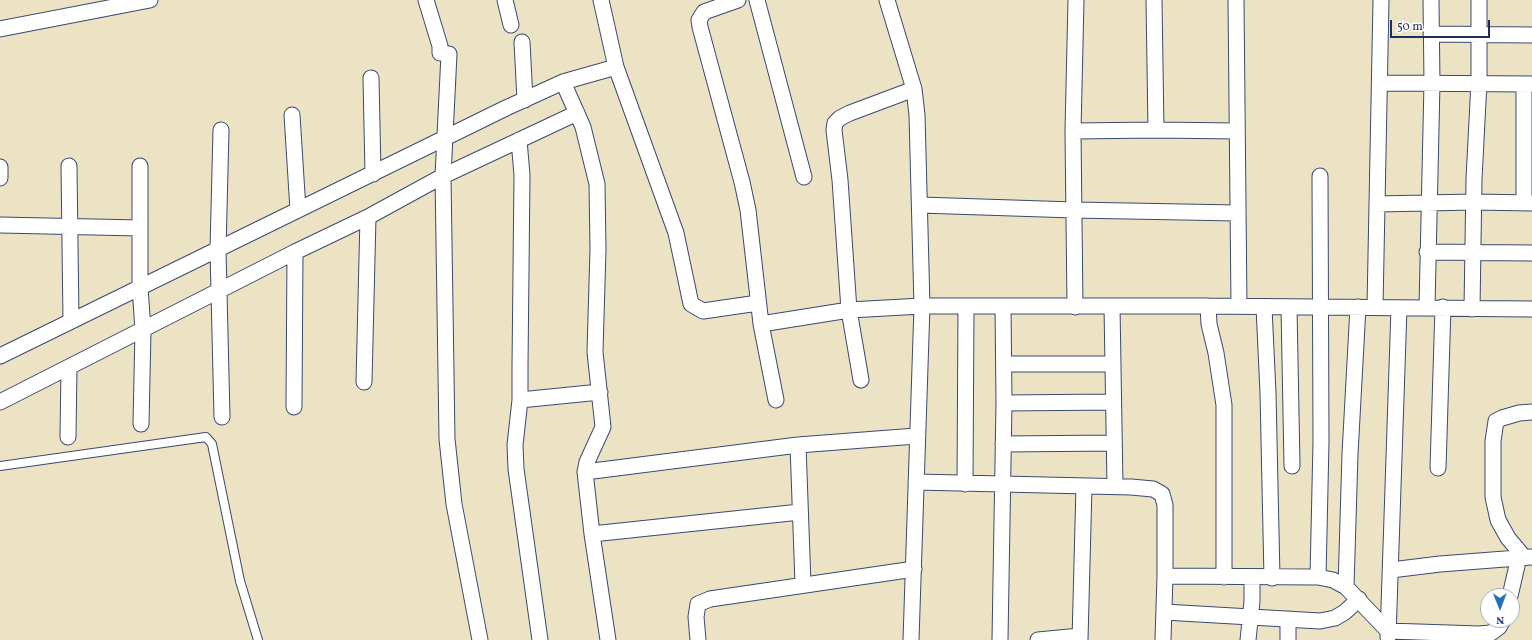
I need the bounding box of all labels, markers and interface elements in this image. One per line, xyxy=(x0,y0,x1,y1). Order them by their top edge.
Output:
scale bar xyxy=(1392,12,1492,38)
text: 50 m xyxy=(1397,19,1423,35)
north arrow xyxy=(1480,588,1520,628)
text: N xyxy=(1496,612,1504,627)

